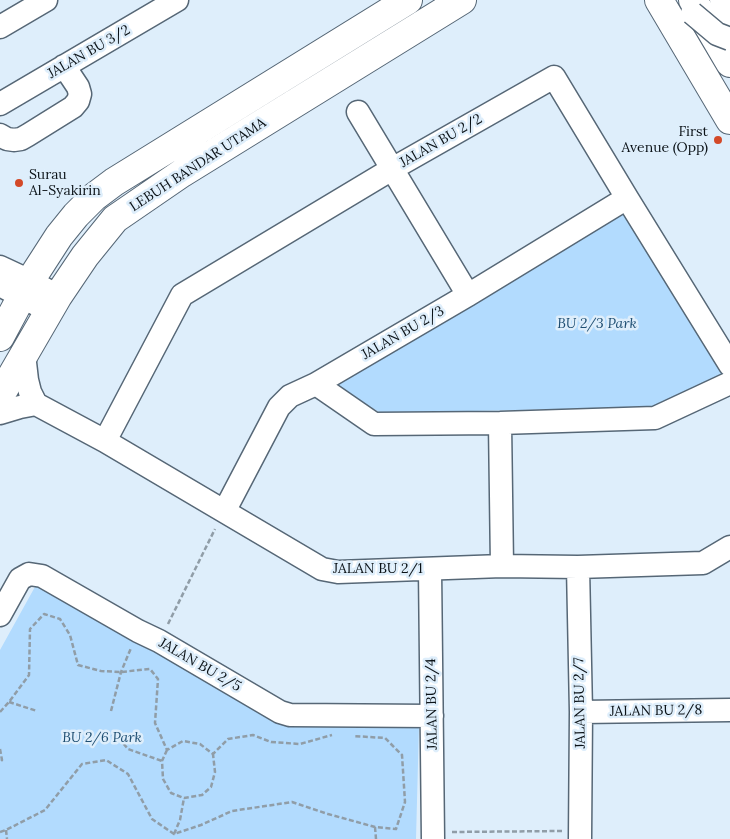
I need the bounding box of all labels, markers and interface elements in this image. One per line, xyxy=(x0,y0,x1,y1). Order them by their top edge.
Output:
street label: JALAN BU 3/2 xyxy=(45,22,133,82)
street label: JALAN BU 2/2 xyxy=(397,111,485,171)
street label: LEBUH BANDAR UTAMA xyxy=(127,115,269,215)
place label: First Avenue (Opp) xyxy=(622,124,708,156)
marker: First Avenue (Opp) xyxy=(712,134,724,146)
place label: Surau Al-Syakirin xyxy=(29,167,101,200)
marker: Surau Al-Syakirin xyxy=(13,177,25,189)
street label: JALAN BU 2/3 xyxy=(359,303,447,363)
park label: BU 2/3 Park xyxy=(557,316,637,332)
street label: JALAN BU 2/1 xyxy=(333,561,423,577)
street label: JALAN BU 2/5 xyxy=(156,635,244,695)
street label: JALAN BU 2/7 xyxy=(571,657,589,749)
street label: JALAN BU 2/4 xyxy=(423,658,441,750)
street label: JALAN BU 2/8 xyxy=(610,702,702,720)
park label: BU 2/6 Park xyxy=(62,730,142,746)

